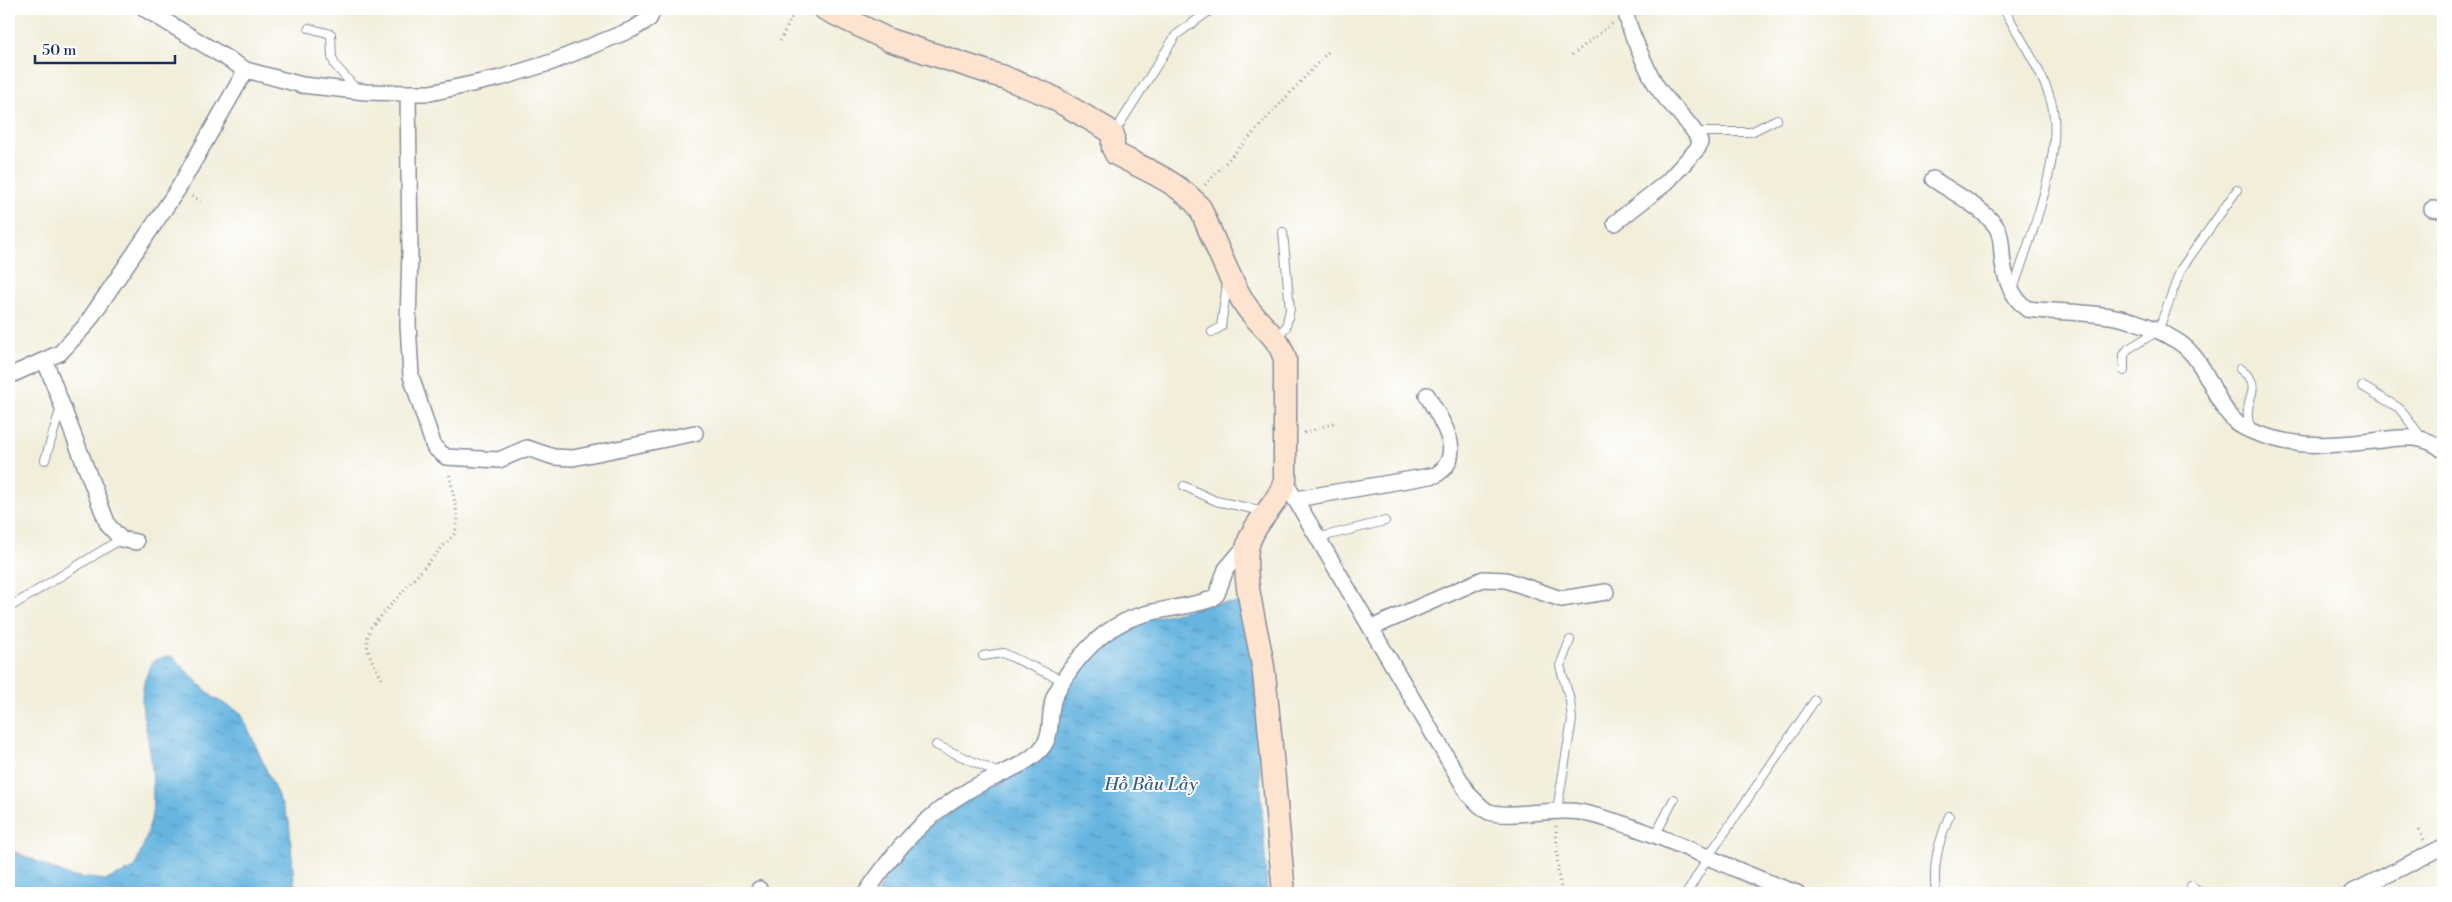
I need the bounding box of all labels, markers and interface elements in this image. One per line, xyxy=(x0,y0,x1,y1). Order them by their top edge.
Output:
scale bar xyxy=(35,32,175,64)
text: 50 m xyxy=(42,41,76,60)
water label: Hồ Bầu Lầy xyxy=(1103,773,1198,796)

